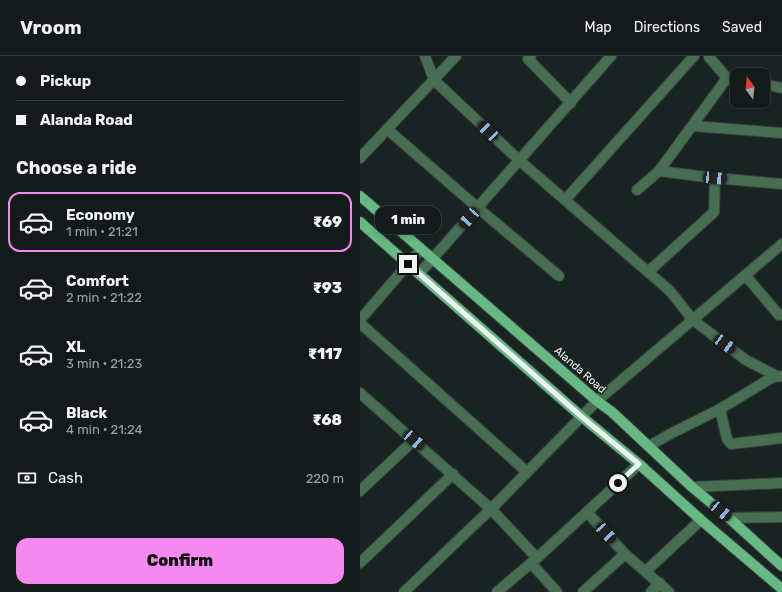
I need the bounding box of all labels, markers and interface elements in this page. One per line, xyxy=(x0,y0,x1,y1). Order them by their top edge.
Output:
text: Vroom xyxy=(20,16,82,39)
text: Map xyxy=(585,19,612,36)
text: Directions xyxy=(634,19,700,36)
text: Saved xyxy=(722,19,762,36)
north arrow xyxy=(730,68,770,108)
map controls xyxy=(730,68,770,108)
text: Pickup xyxy=(40,72,91,90)
text: Alanda Road xyxy=(40,111,133,129)
car xyxy=(475,118,501,144)
text: Choose a ride xyxy=(16,157,137,179)
car xyxy=(703,171,727,185)
icon: car xyxy=(18,204,54,240)
car xyxy=(457,205,481,231)
text: Economy xyxy=(66,206,135,224)
callout: 1 min xyxy=(375,206,441,234)
text: 1 min xyxy=(391,212,425,227)
text: ₹69 xyxy=(313,213,342,231)
text: 1 min · 21:21 xyxy=(66,224,138,239)
route end xyxy=(399,255,417,273)
icon: car xyxy=(18,270,54,306)
text: Comfort xyxy=(66,272,129,290)
text: ₹93 xyxy=(313,279,342,297)
text: 2 min · 21:22 xyxy=(66,290,142,305)
car xyxy=(712,332,738,356)
icon: car xyxy=(18,336,54,372)
text: XL xyxy=(66,338,85,356)
street label: Alanda Road xyxy=(552,344,608,396)
text: ₹117 xyxy=(308,345,342,363)
text: 3 min · 21:23 xyxy=(66,356,142,371)
icon: car xyxy=(18,402,54,438)
text: Black xyxy=(66,404,107,422)
text: ₹68 xyxy=(312,411,342,429)
text: 4 min · 21:24 xyxy=(66,422,143,437)
car xyxy=(401,428,427,452)
icon: cash xyxy=(16,467,38,489)
text: Cash xyxy=(48,469,83,487)
text: 220 m xyxy=(306,471,344,486)
route start xyxy=(609,474,627,492)
car xyxy=(708,499,734,523)
car xyxy=(593,520,619,546)
button: Confirm xyxy=(16,538,344,584)

